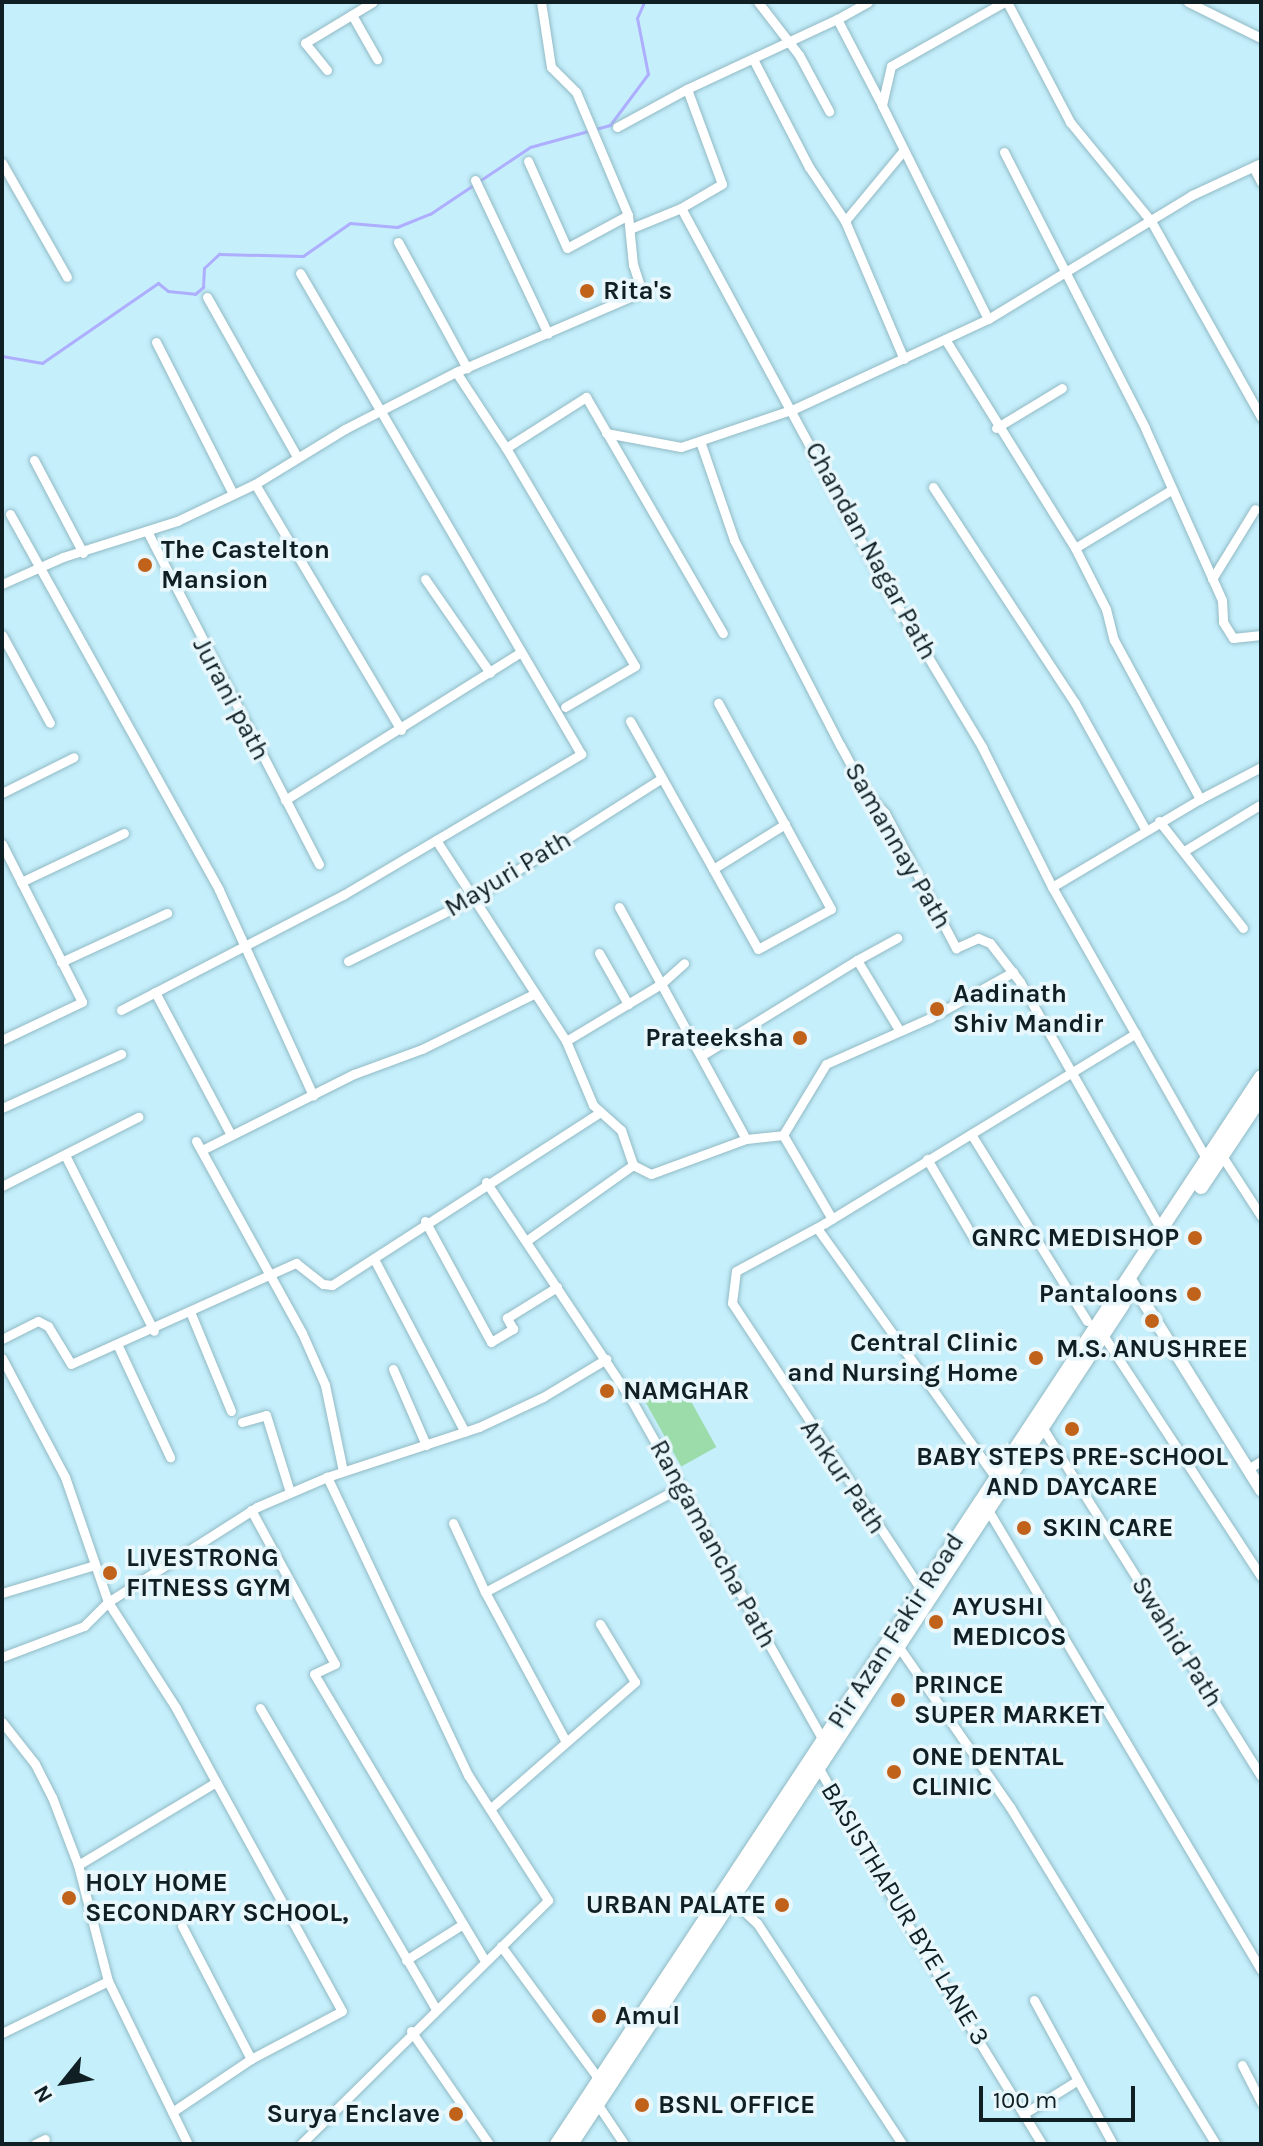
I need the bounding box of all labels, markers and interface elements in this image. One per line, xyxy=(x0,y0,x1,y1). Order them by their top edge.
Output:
place label: Rita's xyxy=(603,275,672,307)
marker: Rita's xyxy=(578,282,596,300)
street label: Chandan Nagar Path xyxy=(798,437,944,665)
place label: The Castelton Mansion xyxy=(161,534,330,596)
marker: The Castelton Mansion xyxy=(136,556,154,574)
street label: Jurani path xyxy=(186,632,276,766)
street label: Samannay Path xyxy=(838,757,958,935)
street label: Mayuri Path xyxy=(439,824,577,924)
place label: Aadinath Shiv Mandir xyxy=(953,978,1103,1040)
marker: Aadinath Shiv Mandir xyxy=(928,1000,946,1018)
place label: Prateeksha xyxy=(645,1022,784,1054)
marker: Prateeksha xyxy=(791,1029,809,1047)
place label: GNRC MEDISHOP xyxy=(971,1222,1179,1254)
marker: GNRC MEDISHOP xyxy=(1186,1229,1204,1247)
place label: Pantaloons xyxy=(1039,1278,1178,1310)
marker: Pantaloons xyxy=(1185,1285,1203,1303)
marker: M.S. ANUSHREE xyxy=(1143,1312,1161,1330)
place label: Central Clinic and Nursing Home xyxy=(787,1327,1018,1388)
place label: M.S. ANUSHREE xyxy=(1056,1333,1248,1365)
marker: Central Clinic and Nursing Home xyxy=(1025,1347,1047,1369)
place label: NAMGHAR xyxy=(623,1375,750,1407)
marker: NAMGHAR xyxy=(598,1382,616,1400)
street label: Ankur Path xyxy=(794,1414,892,1540)
marker: BABY STEPS PRE-SCHOOL AND DAYCARE xyxy=(1063,1420,1081,1438)
street label: Rangamancha Path xyxy=(643,1435,783,1653)
place label: BABY STEPS PRE-SCHOOL AND DAYCARE xyxy=(916,1441,1228,1502)
place label: SKIN CARE xyxy=(1042,1512,1173,1544)
marker: SKIN CARE xyxy=(1013,1517,1035,1539)
street label: Pir Azan Fakir Road xyxy=(821,1528,971,1734)
place label: LIVESTRONG FITNESS GYM xyxy=(126,1542,291,1604)
marker: LIVESTRONG FITNESS GYM xyxy=(101,1564,119,1582)
street label: Swahid Path xyxy=(1125,1571,1229,1713)
place label: AYUSHI MEDICOS xyxy=(952,1591,1067,1652)
marker: AYUSHI MEDICOS xyxy=(927,1613,945,1631)
place label: PRINCE SUPER MARKET xyxy=(914,1669,1104,1730)
marker: PRINCE SUPER MARKET xyxy=(889,1691,907,1709)
place label: ONE DENTAL CLINIC xyxy=(912,1741,1064,1802)
marker: ONE DENTAL CLINIC xyxy=(883,1761,905,1783)
street label: BASISTHAPUR BYE LANE 3 xyxy=(814,1777,996,2051)
place label: HOLY HOME SECONDARY SCHOOL, xyxy=(85,1867,349,1928)
marker: HOLY HOME SECONDARY SCHOOL, xyxy=(60,1889,78,1907)
place label: URBAN PALATE xyxy=(586,1889,766,1921)
marker: URBAN PALATE xyxy=(773,1896,791,1914)
place label: Amul xyxy=(615,2000,680,2032)
marker: Amul xyxy=(590,2007,608,2025)
north arrow xyxy=(24,2042,104,2122)
scale bar xyxy=(983,2070,1139,2120)
text: N xyxy=(28,2081,58,2107)
text: 100 m xyxy=(993,2086,1058,2114)
place label: BSNL OFFICE xyxy=(658,2089,815,2121)
marker: BSNL OFFICE xyxy=(633,2096,651,2114)
place label: Surya Enclave xyxy=(266,2098,440,2130)
marker: Surya Enclave xyxy=(447,2105,465,2123)

